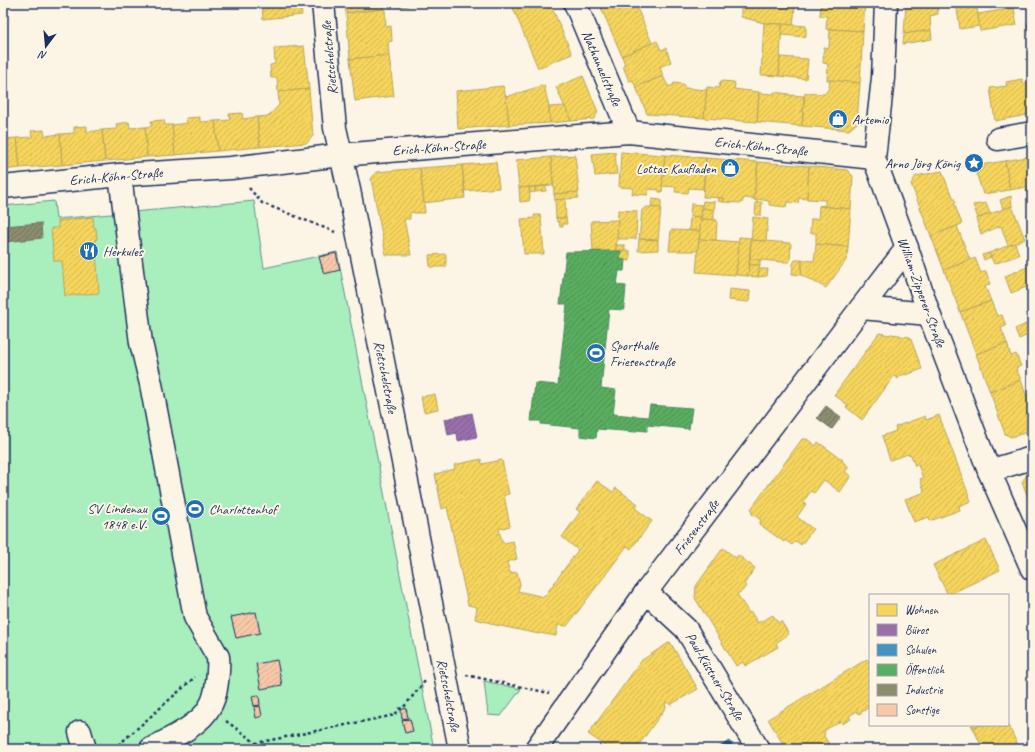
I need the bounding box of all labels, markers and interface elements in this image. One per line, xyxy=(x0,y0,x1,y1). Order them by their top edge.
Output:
street label: Rietschelstraße xyxy=(318,19,341,95)
north arrow xyxy=(26,26,66,66)
street label: Nathanaelstraße xyxy=(578,28,626,110)
text: N xyxy=(36,47,48,63)
shop icon: Artemio xyxy=(827,108,849,130)
place label: Artemio xyxy=(852,111,890,128)
street label: Erich-Köhn-Straße xyxy=(714,133,810,160)
street label: Erich-Köhn-Straße xyxy=(392,136,488,159)
place icon: Arno Jörg König xyxy=(963,152,985,174)
place label: Arno Jörg König xyxy=(885,155,961,172)
shop icon: Lottas Kaufladen xyxy=(719,157,741,179)
place label: Lottas Kaufladen xyxy=(636,160,717,177)
street label: Erich-Köhn-Straße xyxy=(69,164,165,189)
street label: William-Zipperer-Straße xyxy=(894,235,950,351)
restaurant icon: Herkules xyxy=(78,240,100,262)
place label: Herkules xyxy=(103,243,144,260)
place label: Sporthalle Friesenstraße xyxy=(610,337,676,370)
street label: Rietschelstraße xyxy=(370,339,401,416)
sports icon: Sporthalle Friesenstraße xyxy=(585,342,607,364)
street label: Friesenstraße xyxy=(670,495,724,558)
sports icon: Charlottenhof xyxy=(184,498,206,520)
place label: SV Lindenau 1848 e.V. xyxy=(87,500,148,533)
place label: Charlottenhof xyxy=(209,501,279,518)
sports icon: SV Lindenau 1848 e.V. xyxy=(150,505,172,527)
legend xyxy=(869,594,1009,726)
text: Wohnen xyxy=(905,602,939,618)
text: Büros xyxy=(905,622,929,638)
street label: Paul-Küstner-Straße xyxy=(682,629,748,724)
text: Schulen xyxy=(905,642,937,658)
street label: Rietschelstraße xyxy=(433,657,464,734)
text: Öffentlich xyxy=(905,662,945,678)
text: Industrie xyxy=(905,682,944,698)
text: Sonstige xyxy=(905,702,940,718)

